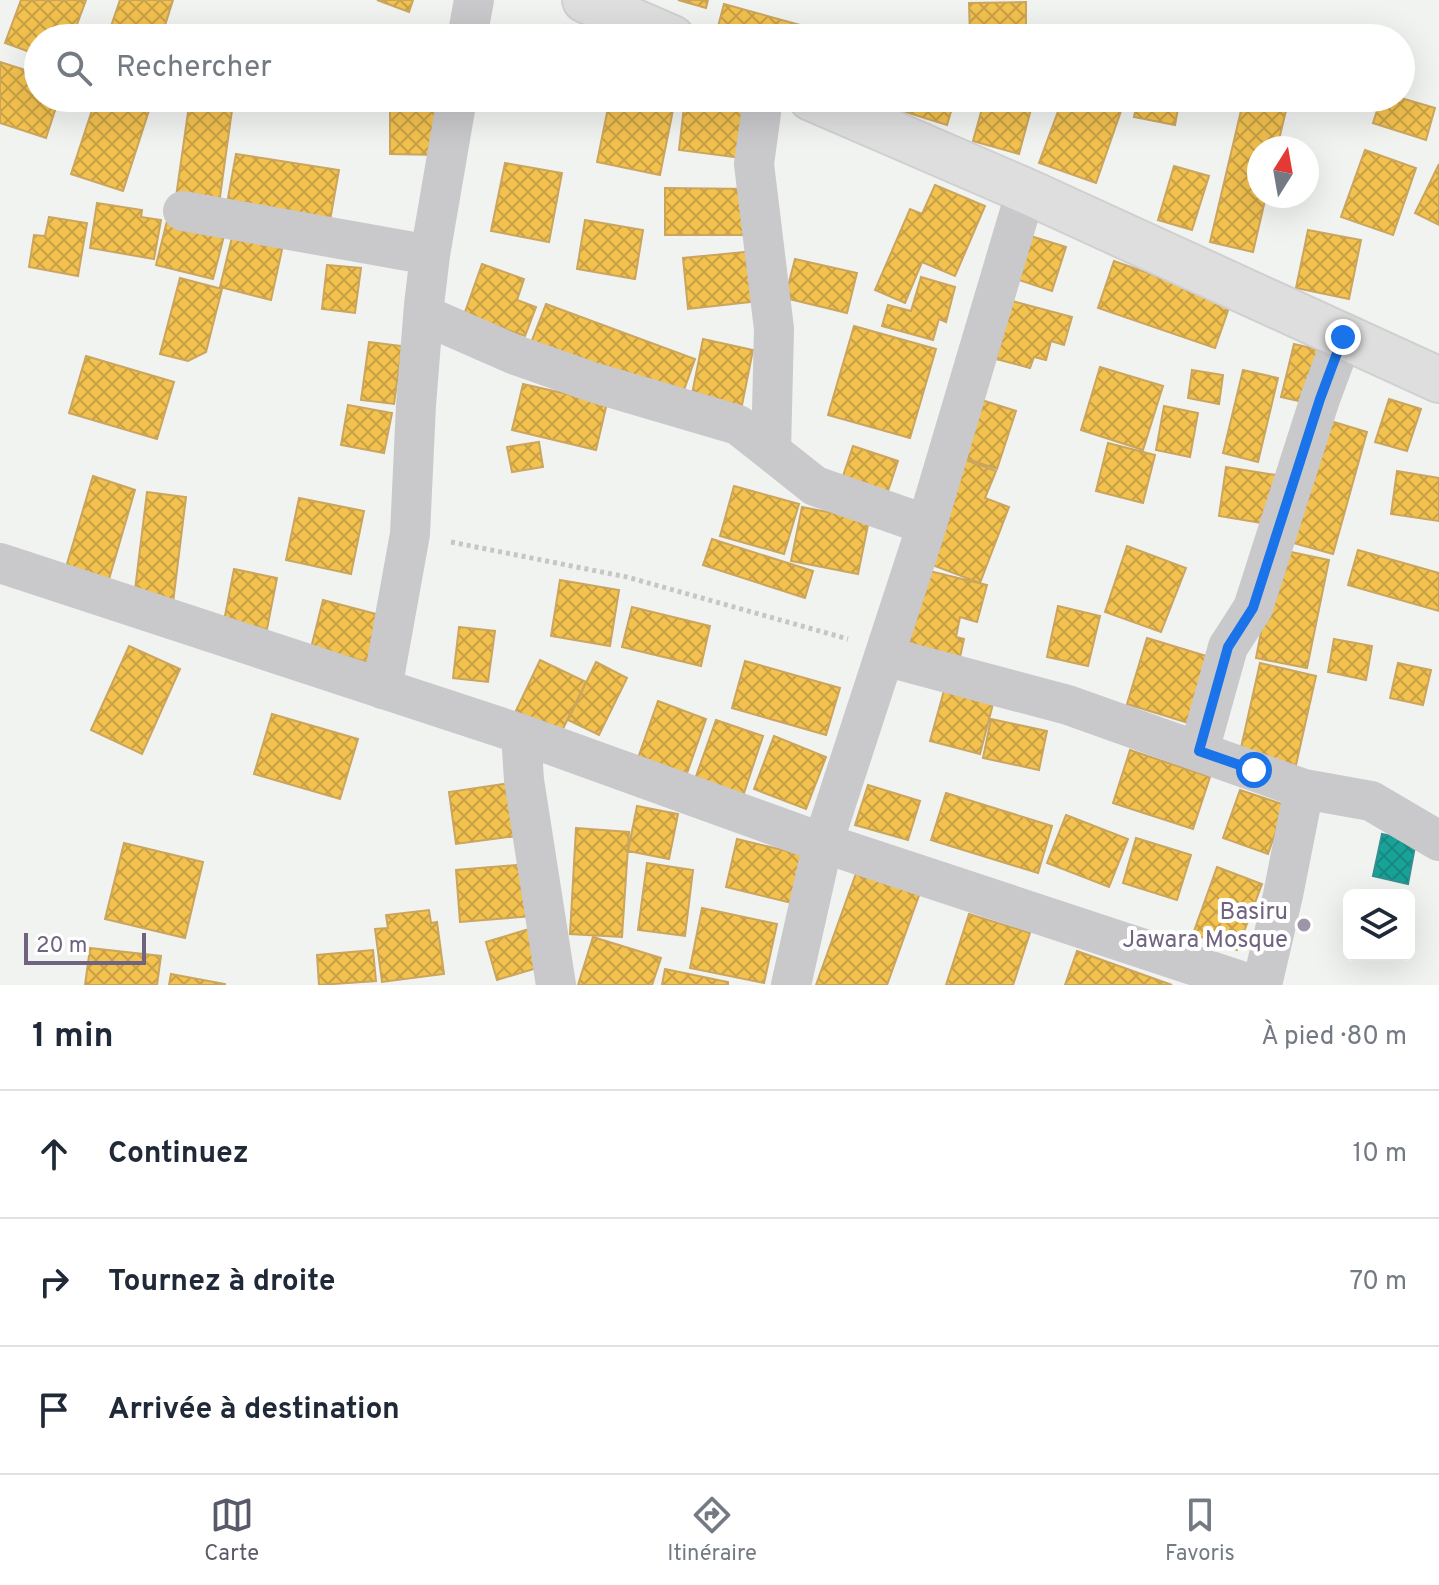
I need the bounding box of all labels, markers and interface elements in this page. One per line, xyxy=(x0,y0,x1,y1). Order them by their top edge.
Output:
search box xyxy=(24,24,1415,112)
icon: search xyxy=(52,46,96,90)
text: Rechercher xyxy=(116,50,272,87)
north arrow xyxy=(1247,136,1319,208)
route end xyxy=(1325,319,1361,355)
route start xyxy=(1236,752,1272,788)
map controls xyxy=(1343,889,1415,961)
button: layers xyxy=(1343,889,1415,961)
place label: Basiru Jawara Mosque xyxy=(1122,898,1288,956)
marker: Basiru Jawara Mosque xyxy=(1295,916,1313,934)
scale bar xyxy=(24,929,146,965)
text: 20 m xyxy=(36,933,87,960)
text: 1 min xyxy=(32,1016,114,1059)
text: À pied · 80 m xyxy=(1261,1021,1407,1054)
icon: ahead xyxy=(32,1132,76,1176)
text: Continuez xyxy=(108,1136,249,1173)
text: 10 m xyxy=(1352,1138,1407,1171)
icon: right xyxy=(32,1260,76,1304)
text: Tournez à droite xyxy=(108,1264,336,1301)
text: 70 m xyxy=(1349,1266,1407,1299)
icon: arrive xyxy=(32,1388,76,1432)
text: Arrivée à destination xyxy=(108,1392,400,1429)
tab: Carte xyxy=(204,1493,259,1568)
tab: Itinéraire xyxy=(667,1493,757,1568)
tab: Favoris xyxy=(1165,1493,1235,1568)

